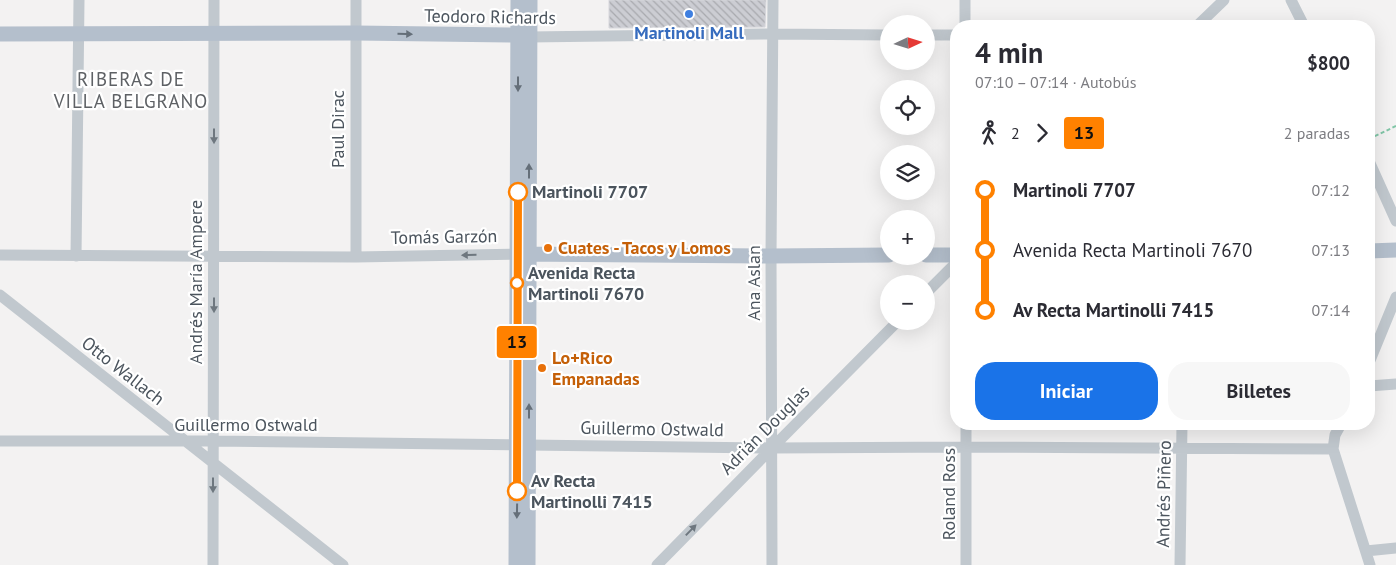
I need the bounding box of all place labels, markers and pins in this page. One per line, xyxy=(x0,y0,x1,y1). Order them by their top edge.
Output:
marker: Martinoli Mall xyxy=(683,8,695,20)
place label: Martinoli Mall xyxy=(634,21,744,44)
place label: Martinoli 7707 xyxy=(532,180,648,203)
marker: Martinoli 7707 xyxy=(508,182,528,202)
place label: Cuates - Tacos y Lomos xyxy=(558,236,731,259)
marker: Cuates - Tacos y Lomos xyxy=(542,242,554,254)
place label: Avenida Recta Martinoli 7670 xyxy=(528,261,644,305)
marker: Avenida Recta Martinoli 7670 xyxy=(510,276,524,290)
place label: Lo+Rico Empanadas xyxy=(552,346,640,390)
marker: Lo+Rico Empanadas xyxy=(536,362,548,374)
place label: Av Recta Martinolli 7415 xyxy=(531,469,653,513)
marker: Av Recta Martinolli 7415 xyxy=(507,481,527,501)

